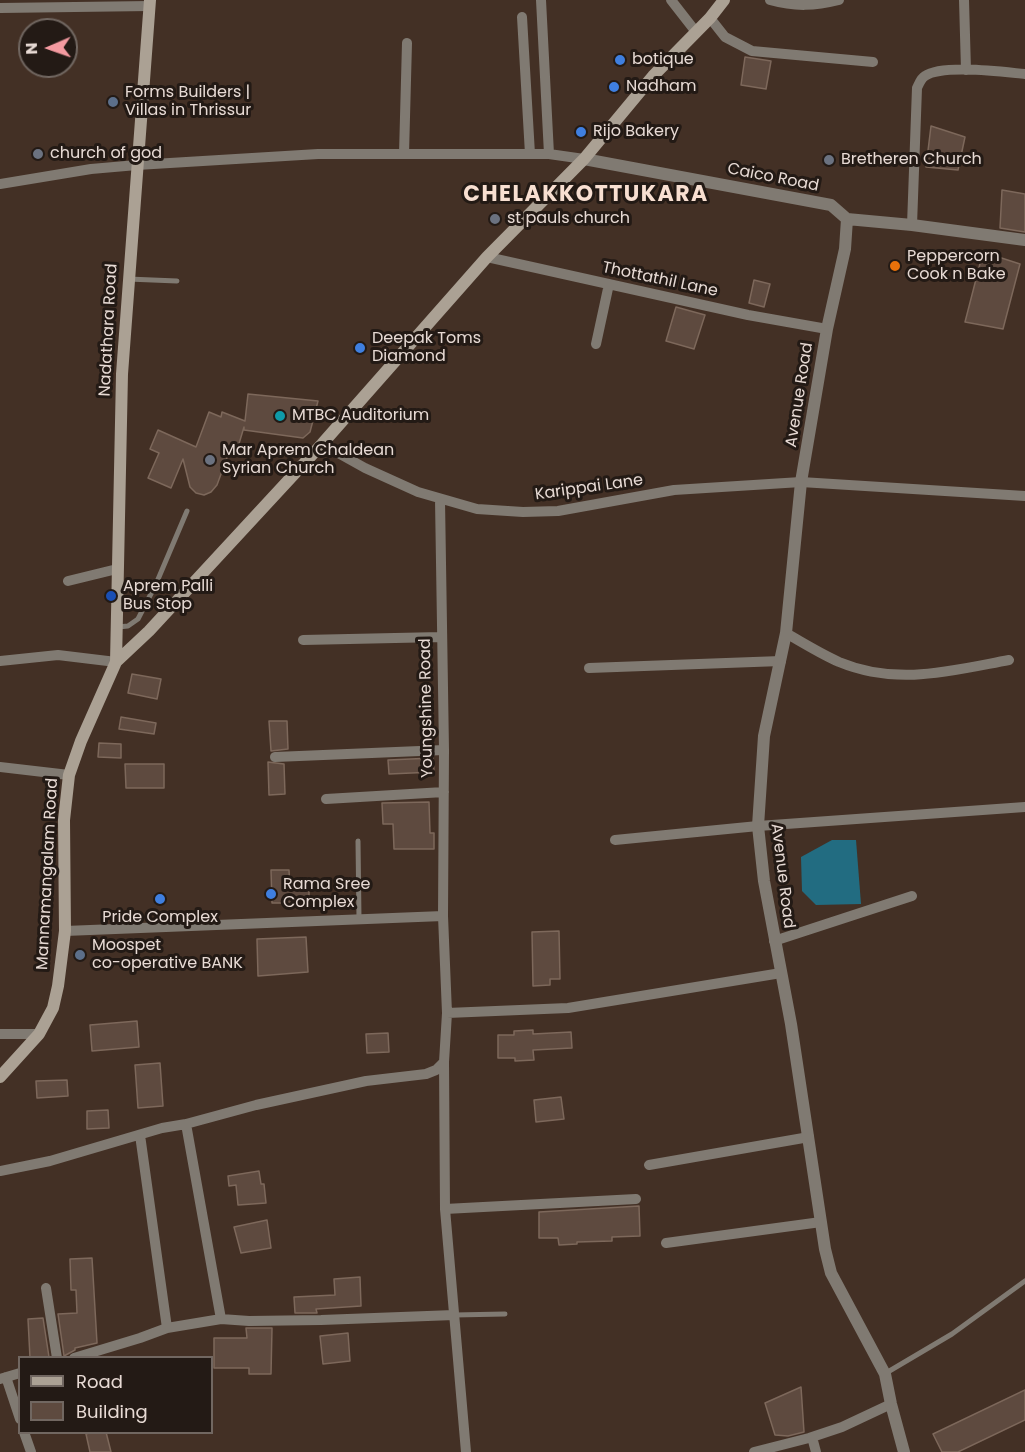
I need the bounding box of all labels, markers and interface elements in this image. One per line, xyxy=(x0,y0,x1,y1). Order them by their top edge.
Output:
north arrow xyxy=(18,18,78,78)
text: N xyxy=(20,42,43,55)
place label: botique xyxy=(632,50,694,70)
marker: botique xyxy=(613,53,627,67)
place label: Nadham xyxy=(626,77,696,97)
marker: Nadham xyxy=(607,80,621,94)
place label: Forms Builders | Villas in Thrissur xyxy=(125,83,251,121)
marker: Forms Builders | Villas in Thrissur xyxy=(106,95,120,109)
place label: Rijo Bakery xyxy=(593,122,679,142)
marker: Rijo Bakery xyxy=(574,125,588,139)
place label: church of god xyxy=(50,144,162,164)
marker: church of god xyxy=(31,147,45,161)
place label: Bretheren Church xyxy=(841,150,982,170)
marker: Bretheren Church xyxy=(822,153,836,167)
street label: Caico Road xyxy=(726,160,820,196)
district label: CHELAKKOTTUKARA xyxy=(463,182,709,208)
place label: st pauls church xyxy=(507,209,630,229)
marker: st pauls church xyxy=(488,212,502,226)
place label: Peppercorn Cook n Bake xyxy=(907,247,1006,285)
street label: Thottathil Lane xyxy=(600,258,720,302)
marker: Peppercorn Cook n Bake xyxy=(888,259,902,273)
street label: Nadathara Road xyxy=(96,263,122,397)
place label: Deepak Toms Diamond xyxy=(372,329,481,367)
marker: Deepak Toms Diamond xyxy=(353,341,367,355)
street label: Avenue Road xyxy=(782,341,818,449)
place label: MTBC Auditorium xyxy=(292,406,429,426)
marker: MTBC Auditorium xyxy=(273,409,287,423)
place label: Mar Aprem Chaldean Syrian Church xyxy=(222,441,394,479)
marker: Mar Aprem Chaldean Syrian Church xyxy=(203,453,217,467)
street label: Karippai Lane xyxy=(534,471,644,505)
place label: Aprem Palli Bus Stop xyxy=(123,577,213,615)
marker: Aprem Palli Bus Stop xyxy=(104,589,118,603)
street label: Youngshine Road xyxy=(416,638,438,778)
street label: Mannamangalam Road xyxy=(33,778,63,970)
street label: Avenue Road xyxy=(766,822,798,930)
place label: Rama Sree Complex xyxy=(283,875,370,913)
marker: Rama Sree Complex xyxy=(264,887,278,901)
marker: Pride Complex xyxy=(153,892,167,906)
place label: Pride Complex xyxy=(102,908,218,928)
place label: Moospet co-operative BANK xyxy=(92,936,243,974)
marker: Moospet co-operative BANK xyxy=(73,948,87,962)
legend xyxy=(18,1356,213,1434)
text: Road xyxy=(76,1369,123,1394)
text: Building xyxy=(76,1399,148,1424)

